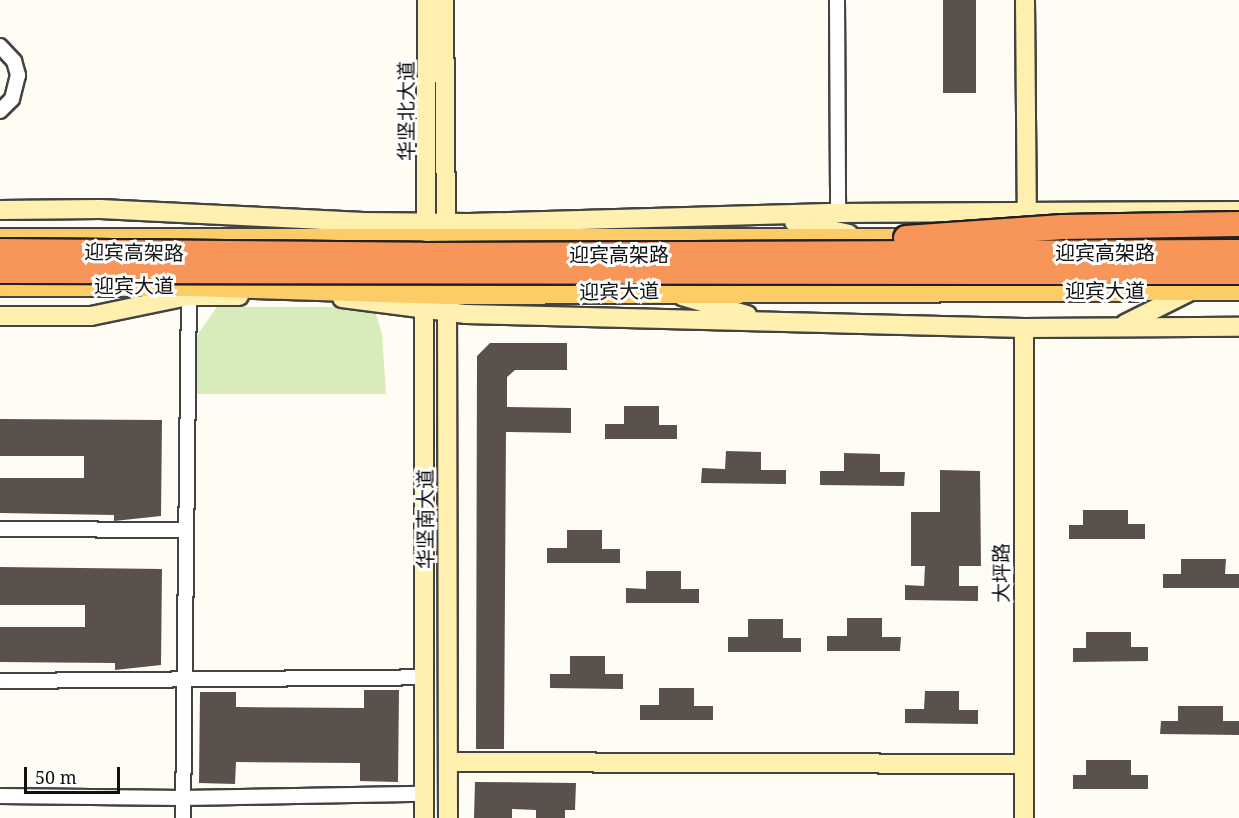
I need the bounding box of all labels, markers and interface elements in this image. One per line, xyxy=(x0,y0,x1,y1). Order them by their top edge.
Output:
street label: 华坚北大道 xyxy=(394,61,418,161)
street label: 迎宾高架路 xyxy=(84,239,184,265)
street label: 迎宾高架路 xyxy=(1055,240,1155,264)
street label: 迎宾高架路 xyxy=(569,242,669,266)
street label: 迎宾大道 xyxy=(94,273,174,297)
street label: 迎宾大道 xyxy=(579,278,659,304)
street label: 迎宾大道 xyxy=(1065,278,1145,302)
street label: 华坚南大道 xyxy=(413,469,437,569)
street label: 大坪路 xyxy=(989,543,1013,603)
scale bar xyxy=(27,755,123,793)
text: 50 m xyxy=(35,765,77,789)

